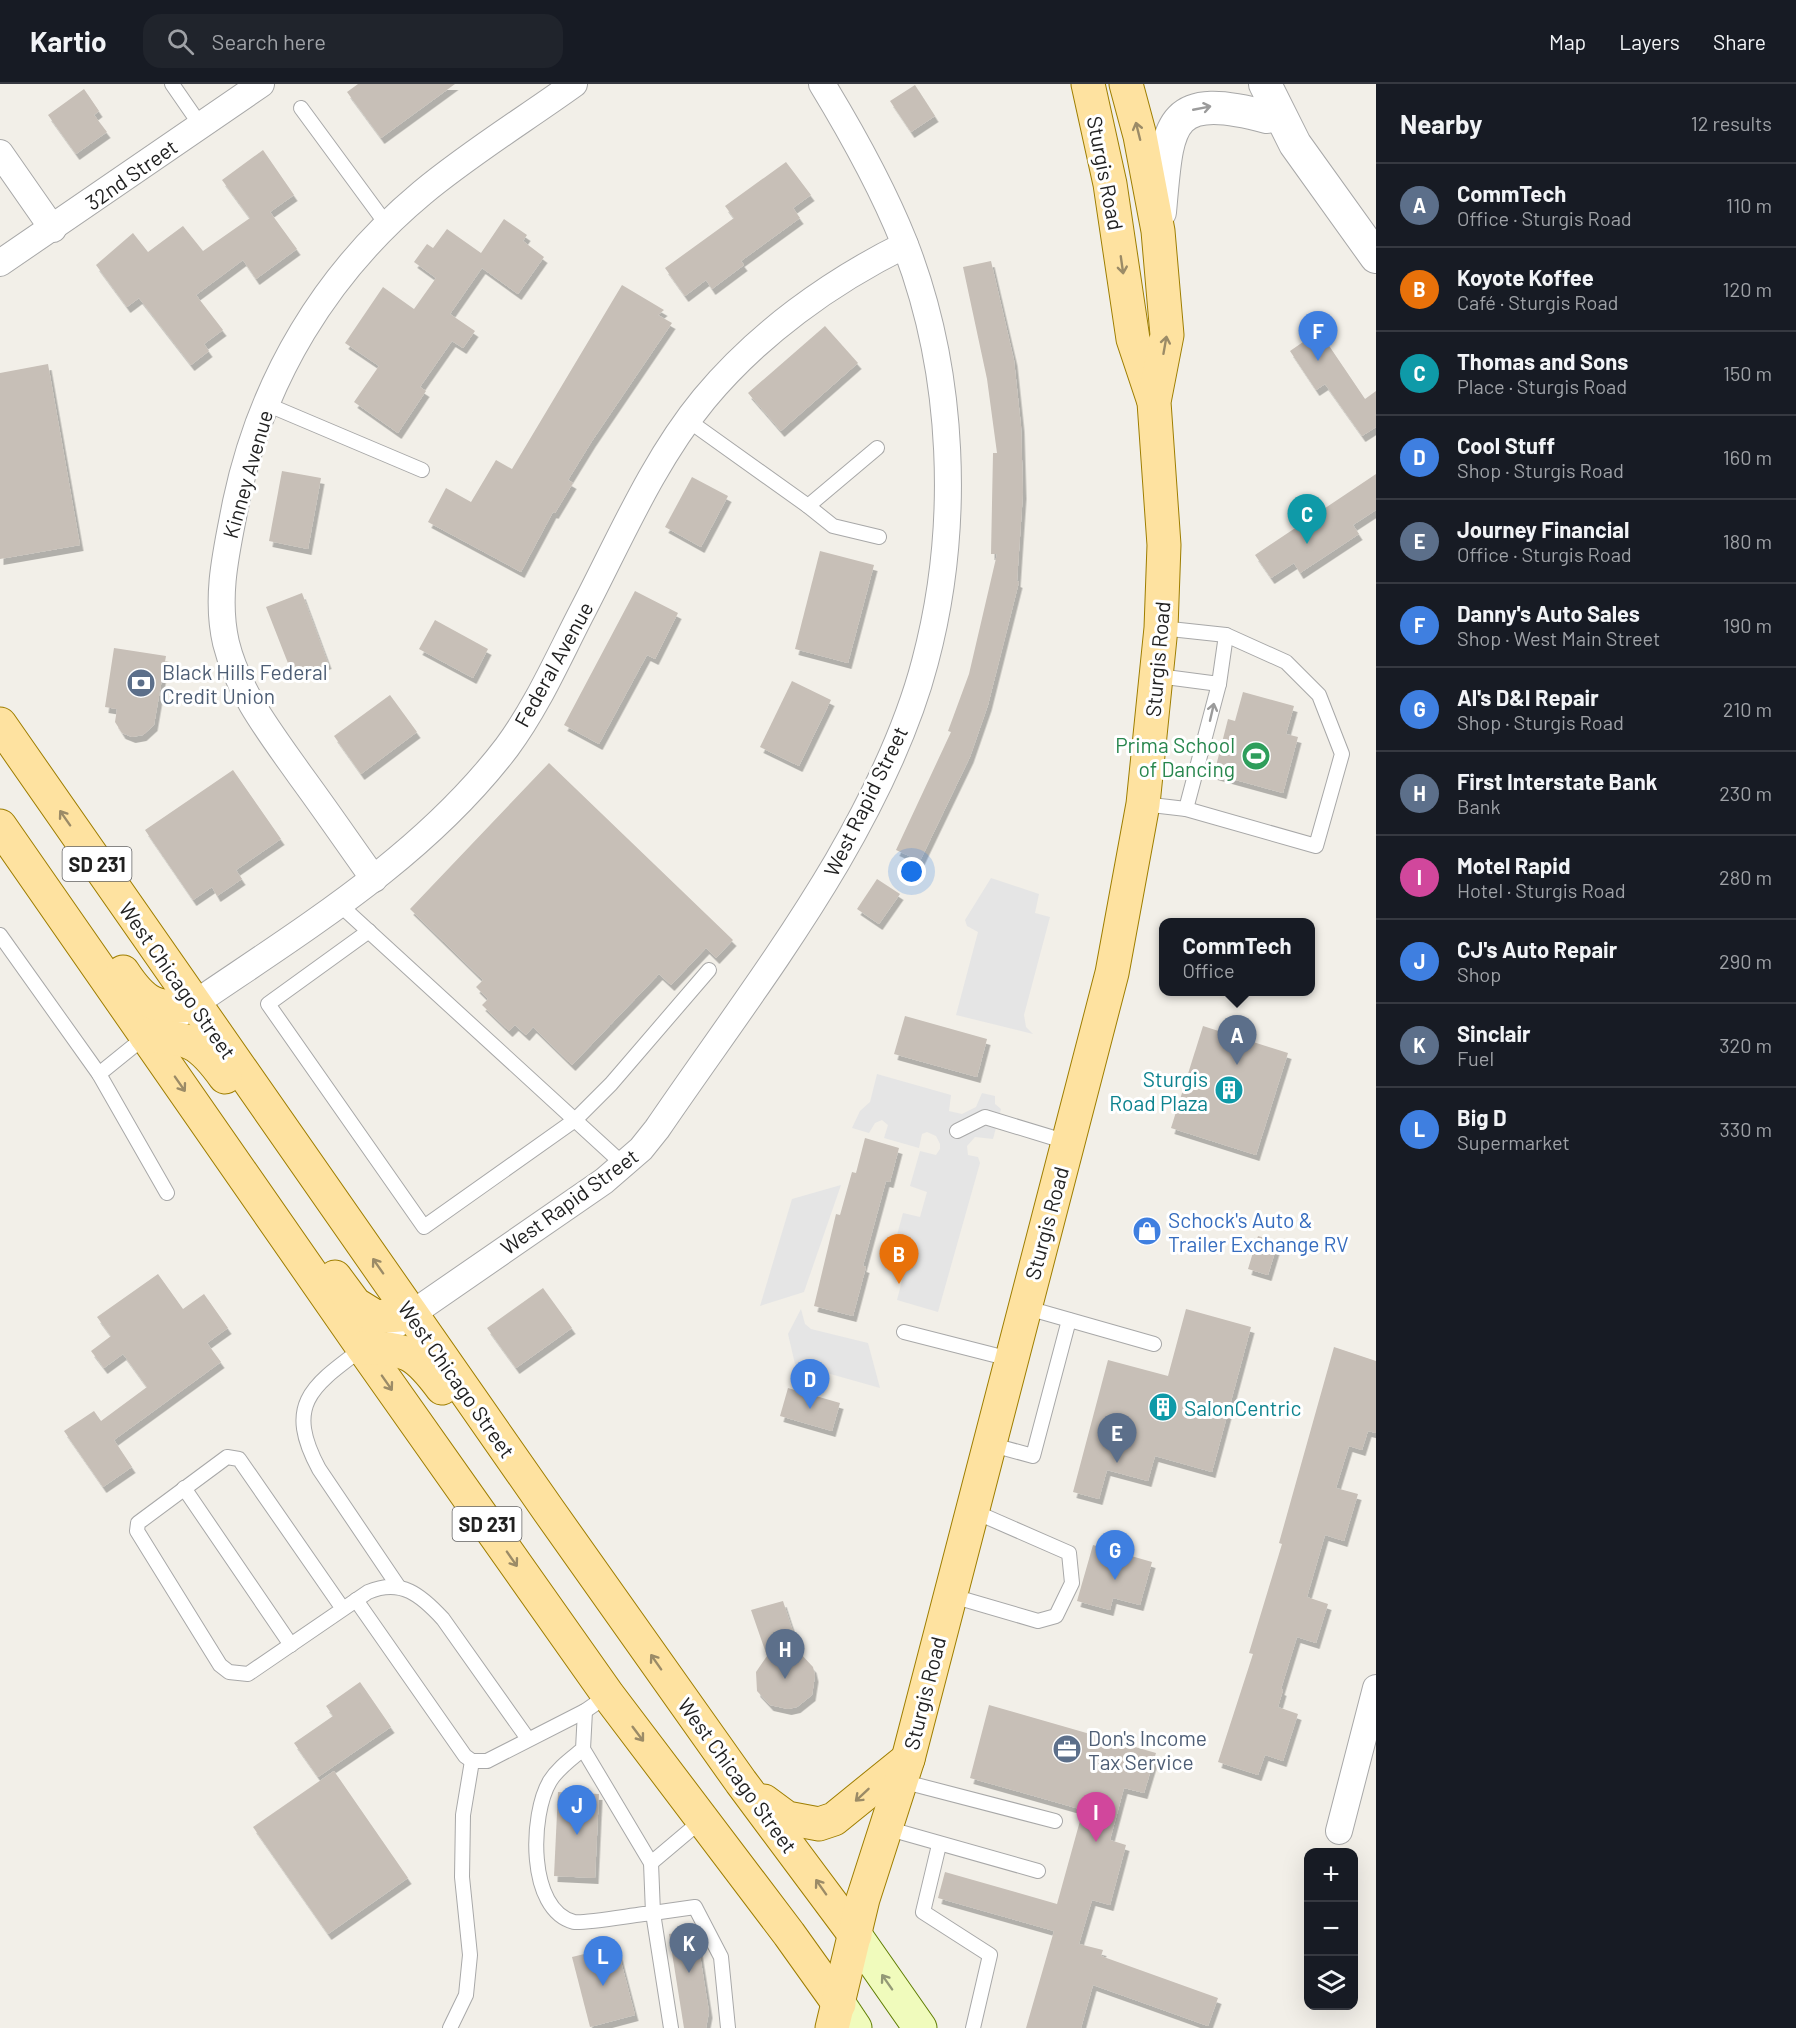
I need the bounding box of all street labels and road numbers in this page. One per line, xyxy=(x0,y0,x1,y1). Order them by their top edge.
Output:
street label: Sturgis Road xyxy=(1083,114,1129,232)
street label: 32nd Street xyxy=(80,133,182,215)
street label: Kinney Avenue xyxy=(217,407,277,541)
street label: Federal Avenue xyxy=(508,597,598,731)
street label: Sturgis Road xyxy=(1139,600,1175,718)
street label: West Rapid Street xyxy=(818,722,912,880)
road number: SD 231 xyxy=(63,847,132,881)
street label: West Chicago Street xyxy=(115,897,241,1063)
street label: West Rapid Street xyxy=(495,1143,643,1259)
street label: Sturgis Road xyxy=(1019,1164,1073,1282)
street label: West Chicago Street xyxy=(394,1296,520,1462)
road number: SD 231 xyxy=(452,1507,522,1541)
street label: Sturgis Road xyxy=(898,1634,950,1752)
street label: West Chicago Street xyxy=(673,1693,803,1857)

